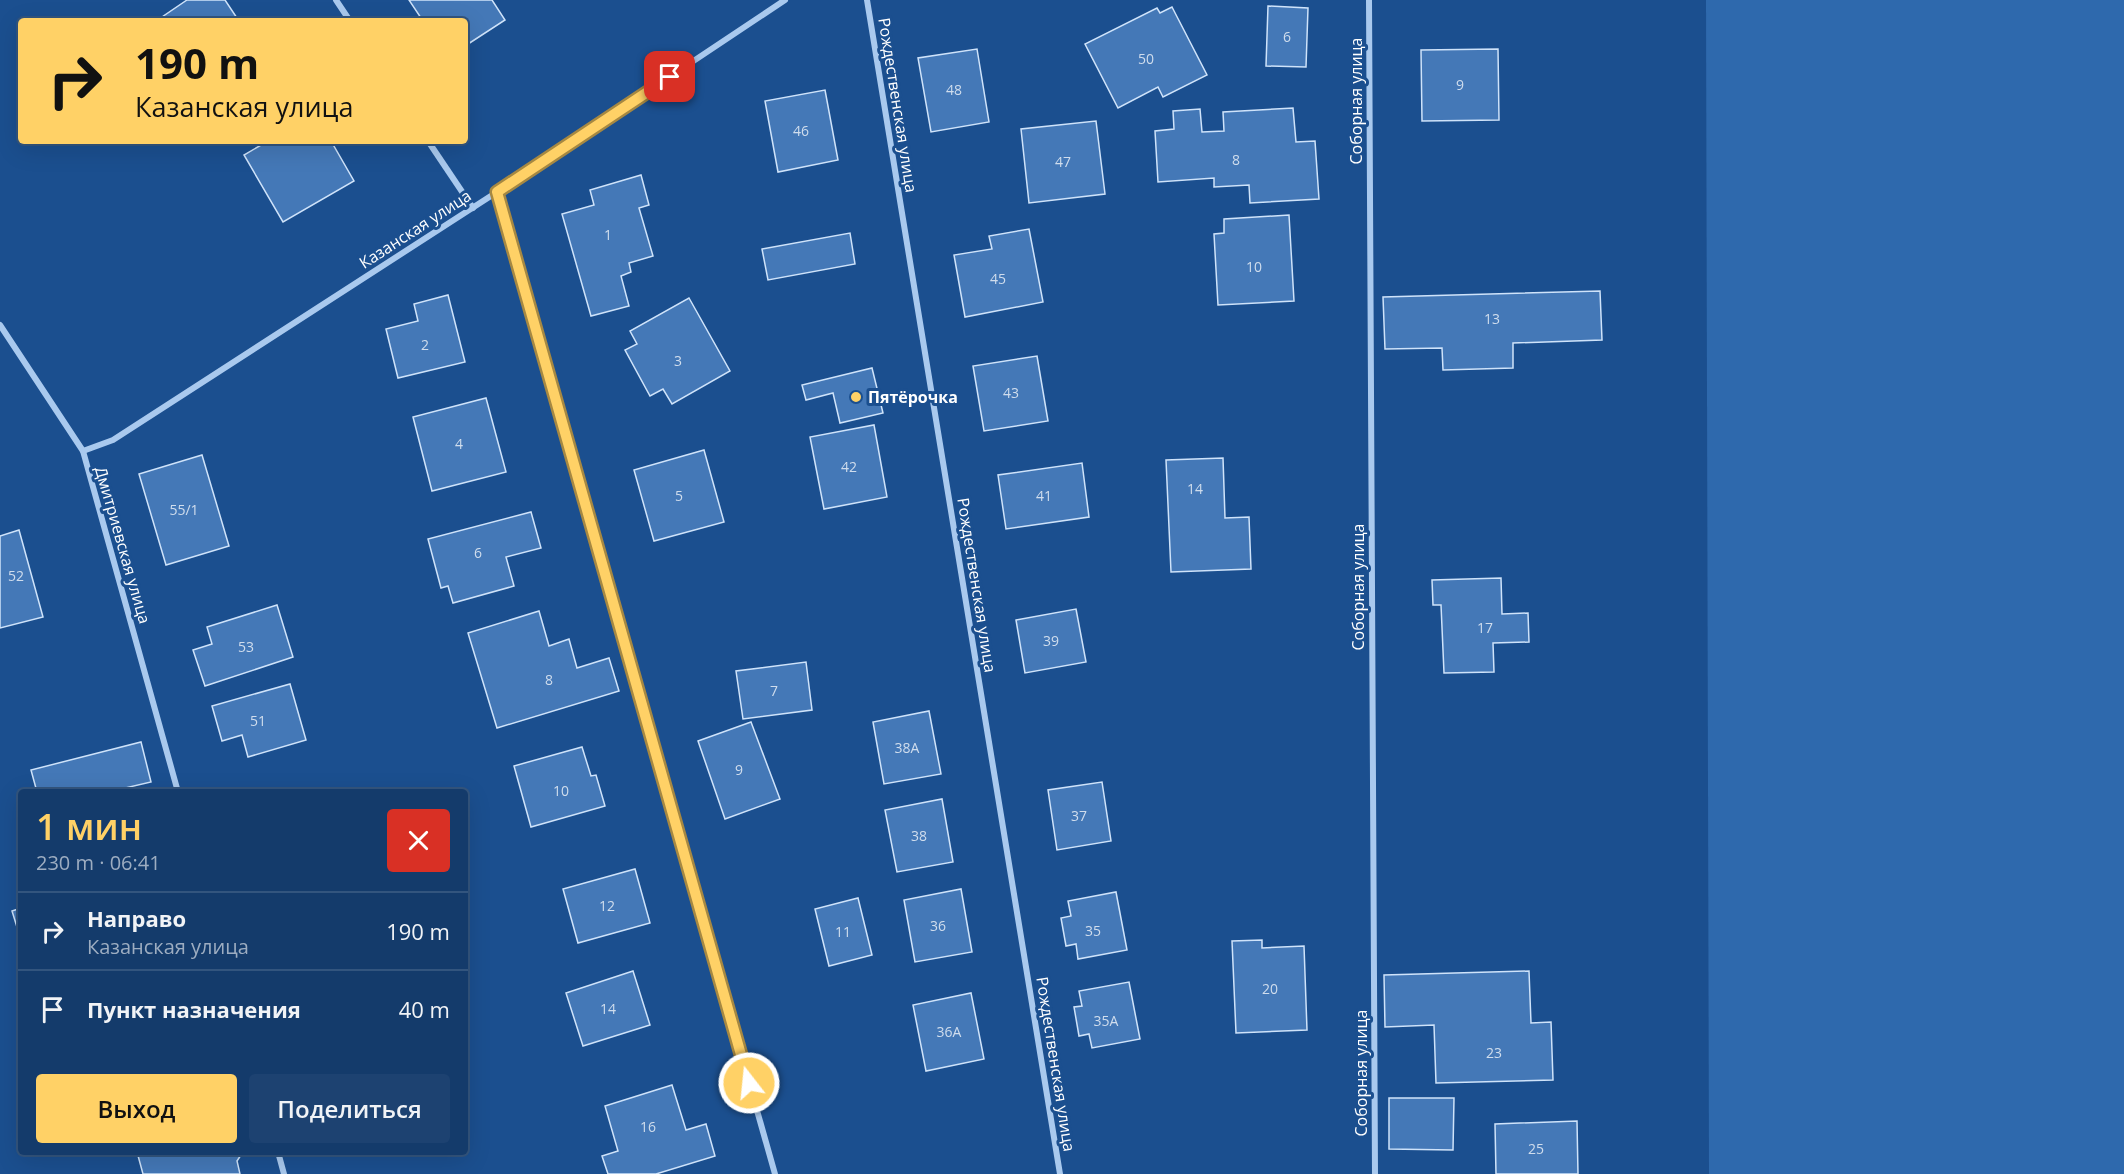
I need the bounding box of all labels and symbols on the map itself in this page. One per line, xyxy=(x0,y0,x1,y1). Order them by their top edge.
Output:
street label: Рождественская улица xyxy=(873,16,923,194)
house number: 6 xyxy=(1283,27,1291,46)
street label: Соборная улица xyxy=(1345,38,1367,164)
house number: 50 xyxy=(1138,49,1154,68)
pin xyxy=(644,51,695,102)
house number: 9 xyxy=(1456,75,1464,94)
house number: 48 xyxy=(946,80,962,99)
house number: 46 xyxy=(793,121,809,140)
house number: 8 xyxy=(1232,150,1240,169)
house number: 47 xyxy=(1055,152,1071,171)
street label: Казанская улица xyxy=(355,185,475,273)
house number: 1 xyxy=(604,225,612,244)
house number: 10 xyxy=(1246,257,1262,276)
house number: 45 xyxy=(990,269,1006,288)
house number: 13 xyxy=(1484,309,1500,328)
house number: 2 xyxy=(421,335,429,354)
house number: 3 xyxy=(674,351,682,370)
house number: 43 xyxy=(1003,383,1019,402)
place label: Пятёрочка xyxy=(868,386,958,408)
marker: Пятёрочка xyxy=(849,390,863,404)
house number: 4 xyxy=(455,434,463,453)
house number: 42 xyxy=(841,457,857,476)
street label: Дмитриевская улица xyxy=(90,464,156,626)
house number: 14 xyxy=(1187,479,1203,498)
house number: 5 xyxy=(675,486,683,505)
house number: 41 xyxy=(1036,486,1052,505)
street label: Рождественская улица xyxy=(952,496,1002,674)
house number: 55/1 xyxy=(169,500,199,519)
street label: Соборная улица xyxy=(1347,524,1369,650)
house number: 6 xyxy=(474,543,482,562)
house number: 52 xyxy=(8,566,24,585)
house number: 17 xyxy=(1477,618,1493,637)
house number: 39 xyxy=(1043,631,1059,650)
house number: 53 xyxy=(238,637,254,656)
house number: 8 xyxy=(545,670,553,689)
house number: 7 xyxy=(770,681,778,700)
house number: 51 xyxy=(250,711,266,730)
house number: 38А xyxy=(895,738,920,757)
house number: 9 xyxy=(735,760,743,779)
house number: 10 xyxy=(553,781,569,800)
house number: 37 xyxy=(1071,806,1087,825)
house number: 38 xyxy=(911,826,927,845)
house number: 12 xyxy=(599,896,615,915)
house number: 36 xyxy=(930,916,946,935)
house number: 35 xyxy=(1085,921,1101,940)
house number: 11 xyxy=(835,922,851,941)
street label: Рождественская улица xyxy=(1031,975,1081,1153)
house number: 20 xyxy=(1262,979,1278,998)
house number: 14 xyxy=(600,999,616,1018)
street label: Соборная улица xyxy=(1350,1010,1372,1136)
house number: 35А xyxy=(1094,1011,1119,1030)
house number: 36А xyxy=(937,1022,962,1041)
house number: 23 xyxy=(1486,1043,1502,1062)
position arrow xyxy=(717,1051,781,1115)
house number: 16 xyxy=(640,1117,656,1136)
house number: 25 xyxy=(1528,1139,1544,1158)

